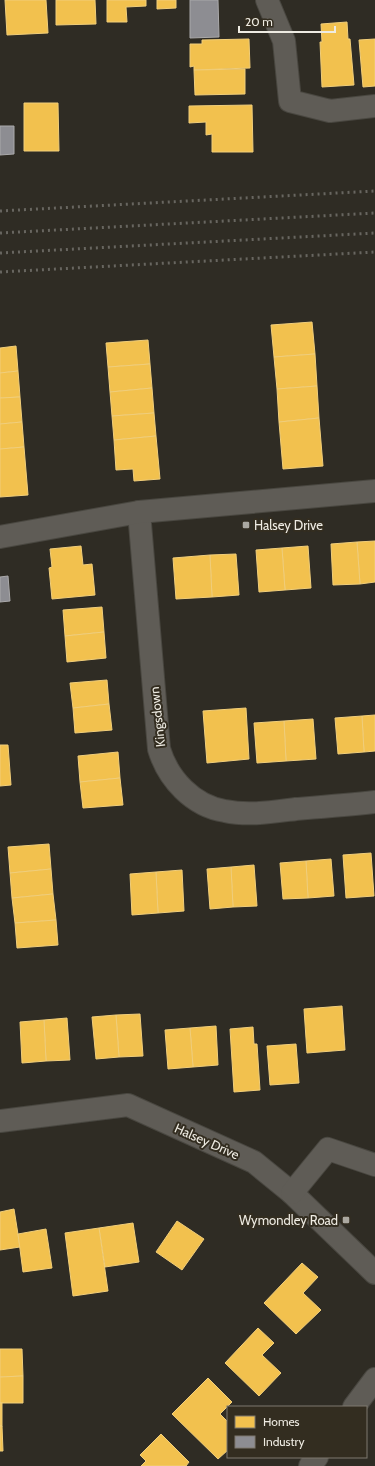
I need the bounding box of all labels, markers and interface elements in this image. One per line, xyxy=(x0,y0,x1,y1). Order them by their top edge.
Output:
scale bar xyxy=(239,8,335,34)
text: 20 m xyxy=(245,14,273,29)
place label: Halsey Drive xyxy=(254,517,323,533)
marker: Halsey Drive xyxy=(241,520,251,530)
street label: Kingsdown xyxy=(146,686,168,748)
street label: Halsey Drive xyxy=(172,1120,242,1162)
place label: Wymondley Road xyxy=(239,1212,338,1228)
marker: Wymondley Road xyxy=(341,1215,351,1225)
legend xyxy=(227,1406,367,1458)
text: Homes xyxy=(263,1414,300,1429)
text: Industry xyxy=(263,1434,304,1449)

